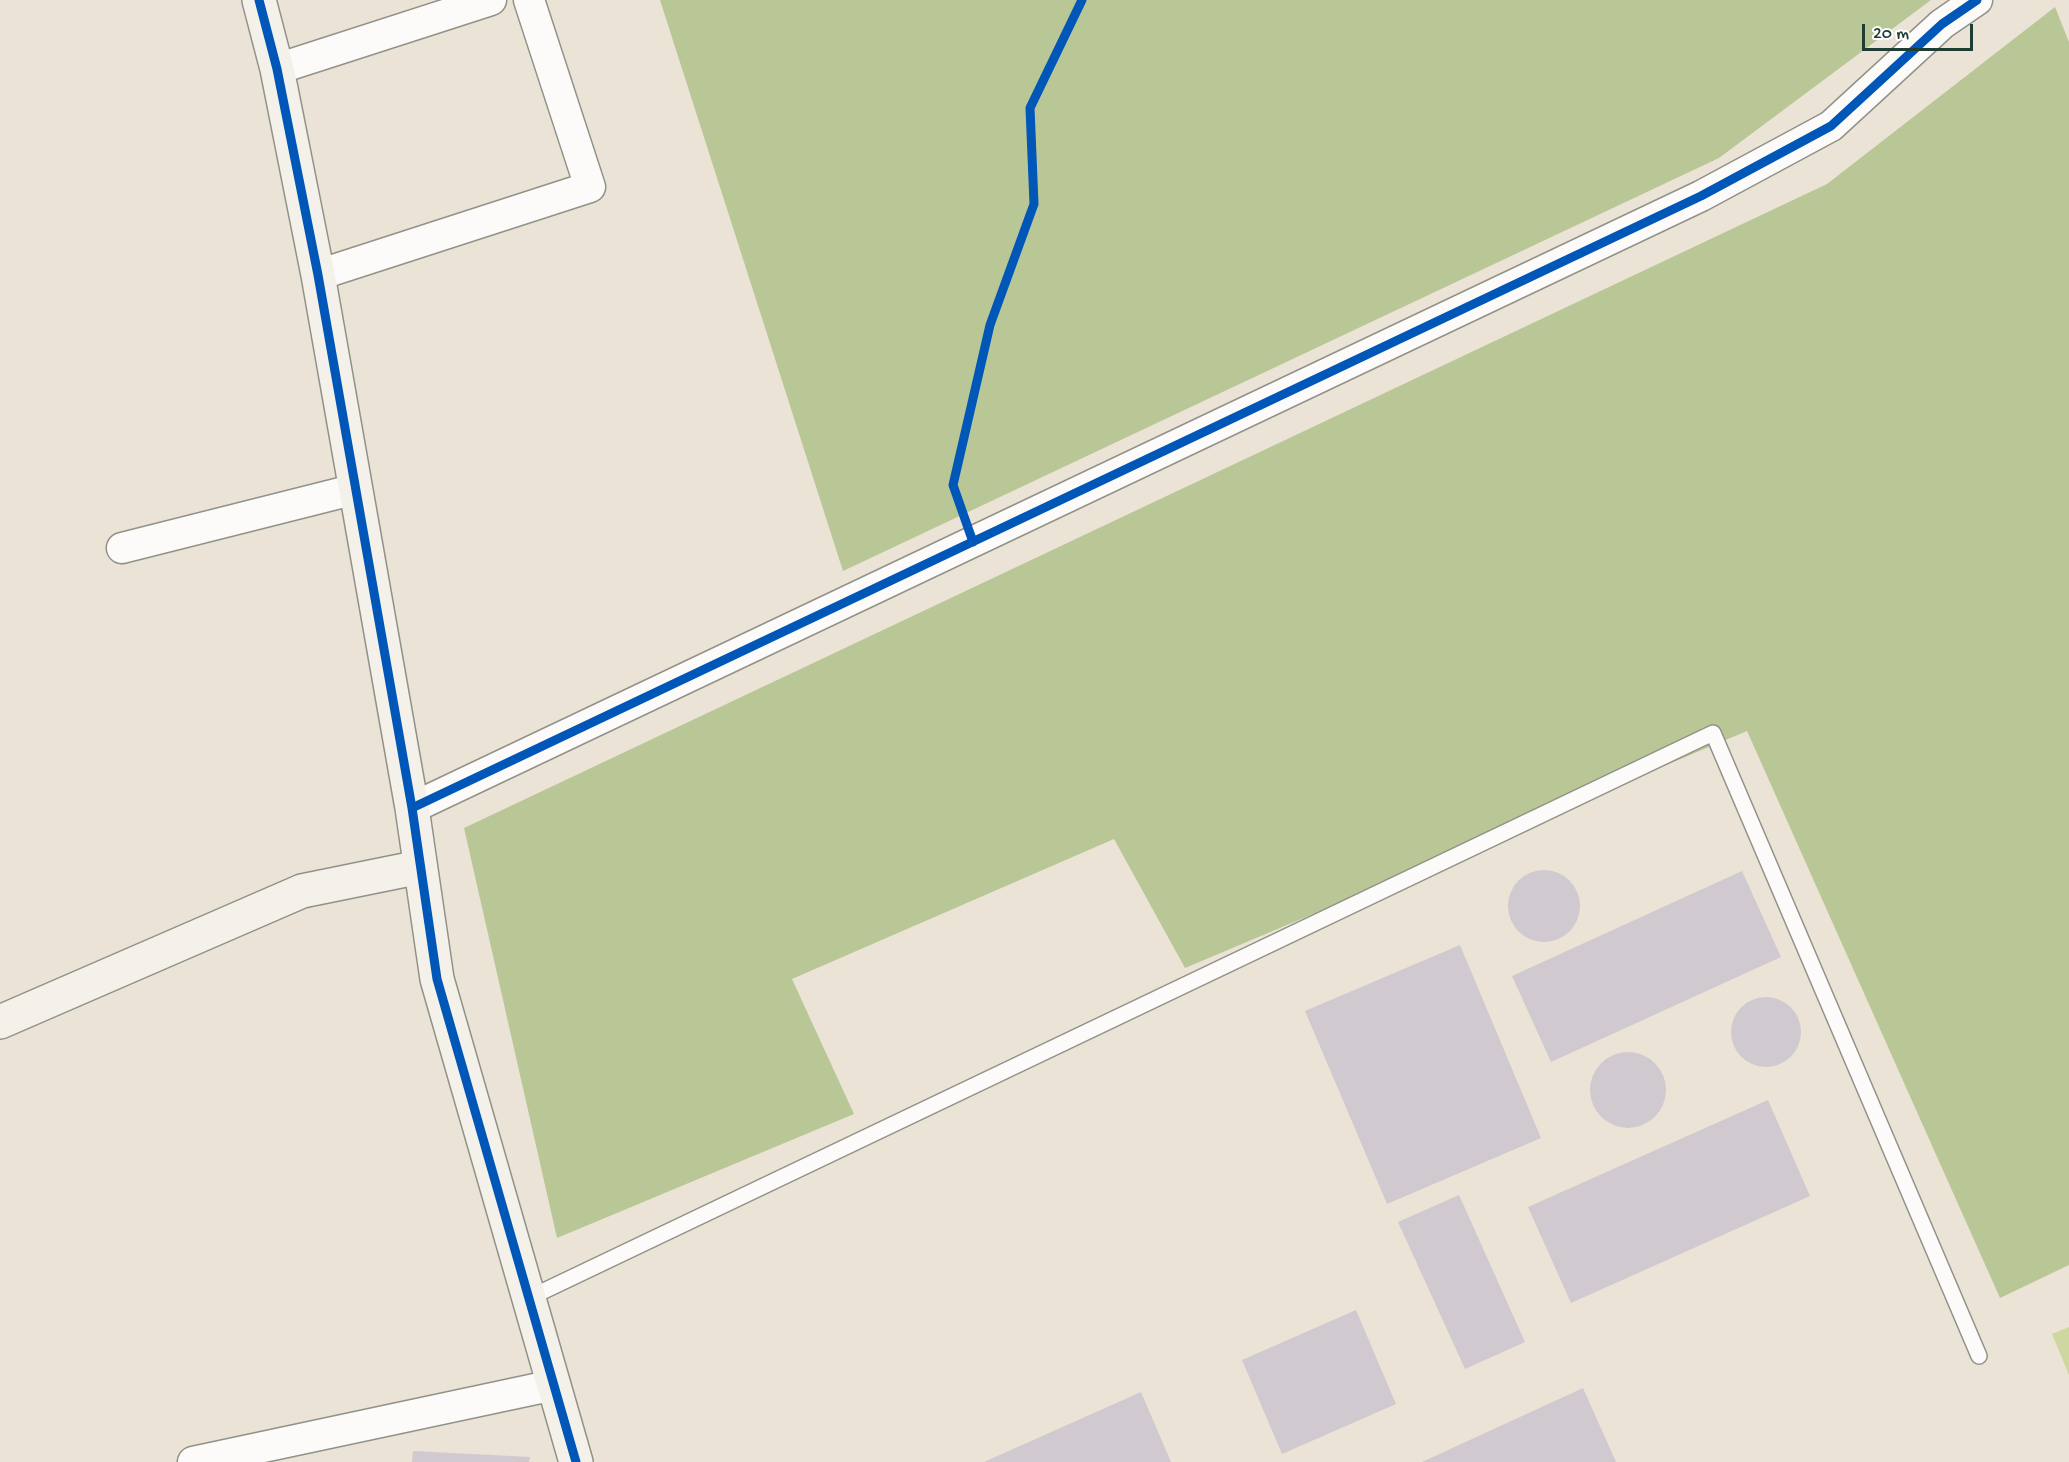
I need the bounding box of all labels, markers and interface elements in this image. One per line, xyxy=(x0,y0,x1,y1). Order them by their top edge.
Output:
scale bar xyxy=(1865,12,1976,50)
text: 20 m xyxy=(1873,24,1909,45)

